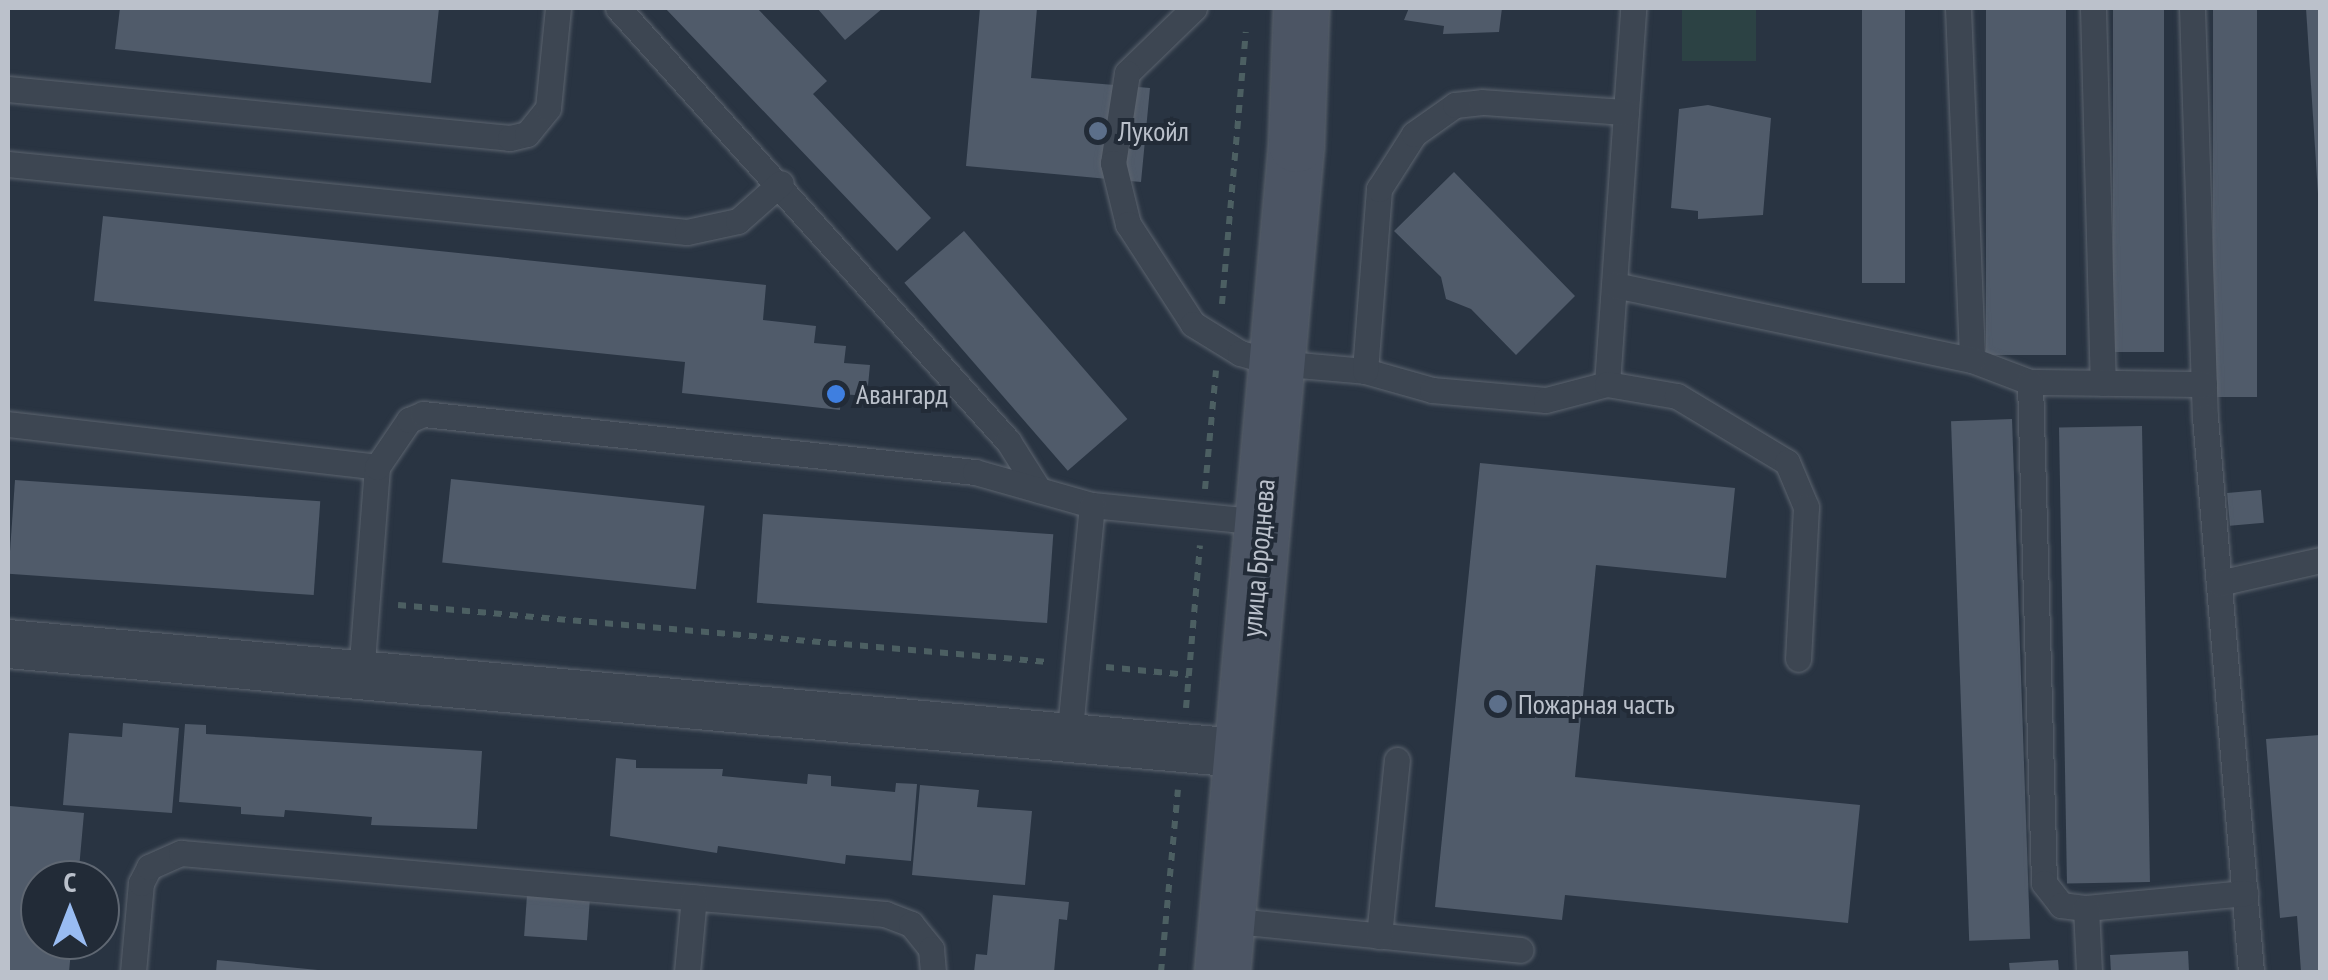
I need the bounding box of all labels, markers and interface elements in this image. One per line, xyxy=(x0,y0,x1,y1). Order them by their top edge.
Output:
place label: Лукойл xyxy=(1118,114,1189,148)
marker: Лукойл xyxy=(1087,120,1109,142)
place label: Авангард xyxy=(856,377,948,411)
marker: Авангард xyxy=(825,383,847,405)
street label: улица Броднева xyxy=(1234,478,1282,638)
place label: Пожарная часть xyxy=(1518,687,1675,721)
marker: Пожарная часть xyxy=(1487,693,1509,715)
north arrow xyxy=(20,860,120,960)
text: С xyxy=(64,863,76,900)

